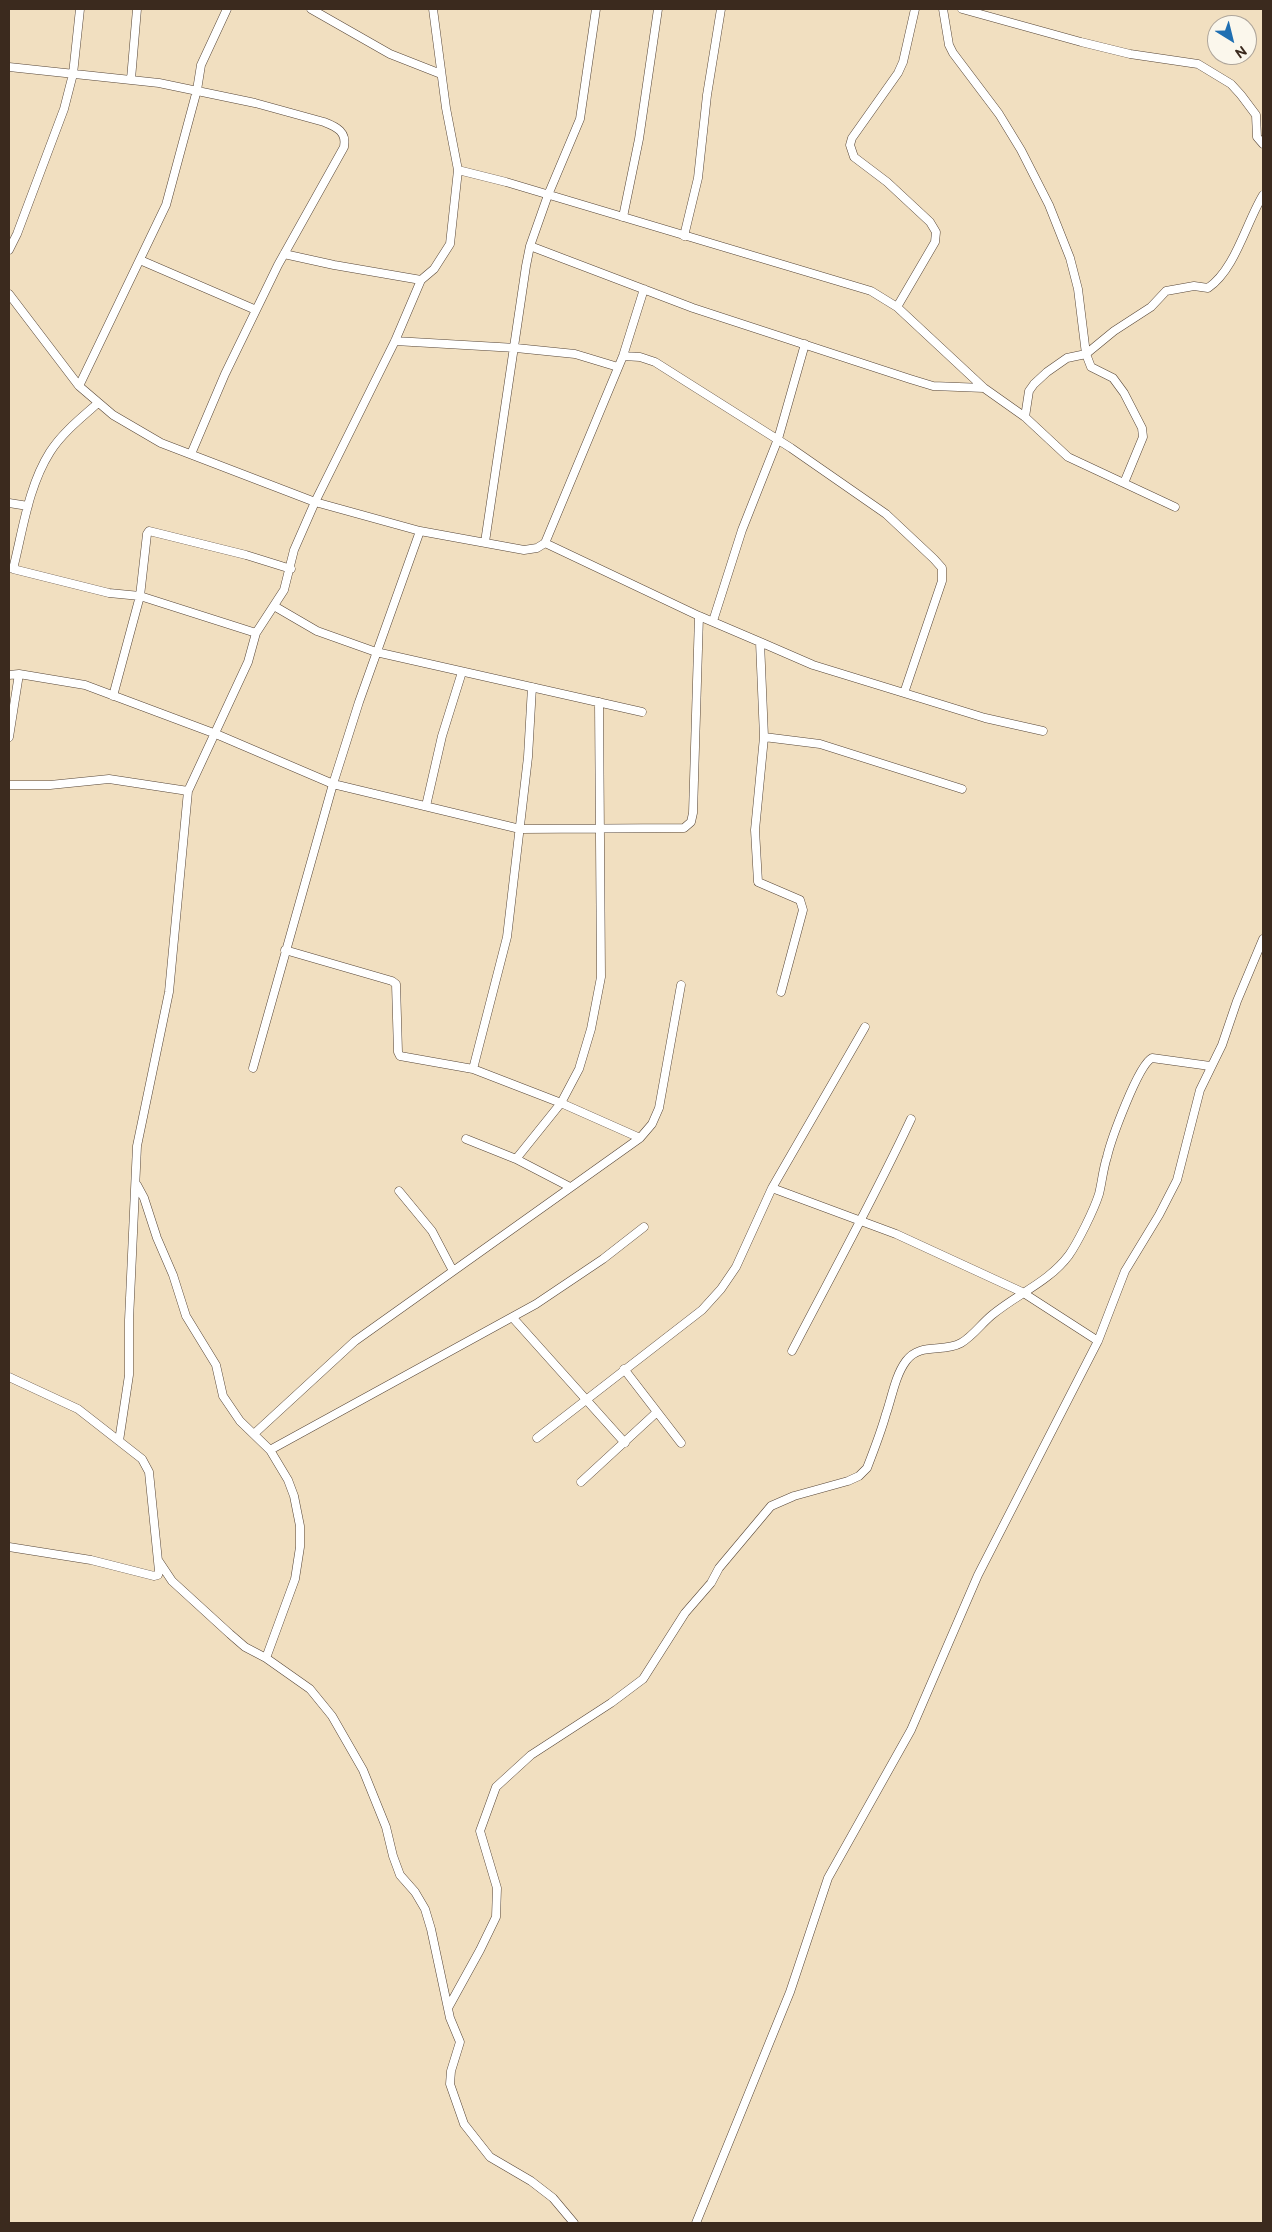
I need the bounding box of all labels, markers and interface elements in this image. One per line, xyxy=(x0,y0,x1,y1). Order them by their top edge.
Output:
north arrow xyxy=(1207,15,1257,65)
text: N xyxy=(1231,42,1250,62)

